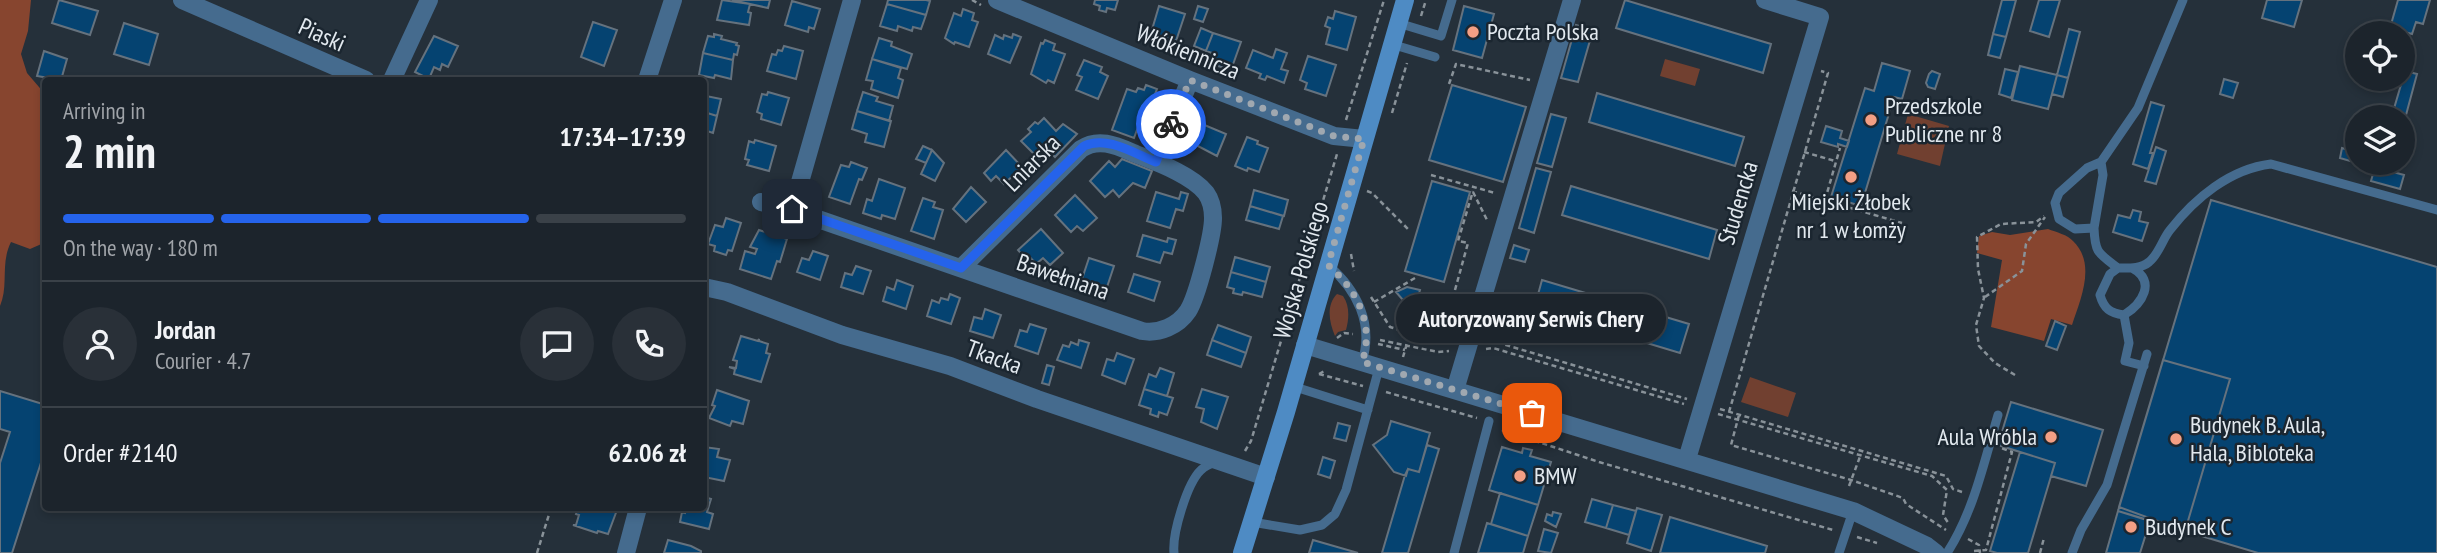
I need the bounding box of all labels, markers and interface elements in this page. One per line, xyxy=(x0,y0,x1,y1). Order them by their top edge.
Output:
street label: Piaski xyxy=(294,11,351,59)
place label: Poczta Polska xyxy=(1487,16,1599,47)
street label: Włókiennicza xyxy=(1132,17,1245,86)
map controls xyxy=(2345,21,2415,175)
button: locate xyxy=(2345,21,2415,91)
marker: Poczta Polska xyxy=(1465,24,1481,40)
courier xyxy=(1136,89,1206,159)
place label: Przedszkole Publiczne nr 8 xyxy=(1885,90,2002,149)
text: Arriving in xyxy=(63,96,145,125)
icon: bike xyxy=(1152,105,1190,143)
button: layers xyxy=(2345,105,2415,175)
marker: Przedszkole Publiczne nr 8 xyxy=(1863,112,1879,128)
text: 17:34–17:39 xyxy=(559,120,686,153)
text: 2 min xyxy=(63,121,156,181)
street label: Lniarska xyxy=(996,127,1067,198)
street label: Studencka xyxy=(1710,157,1765,248)
marker: Miejski Żłobek nr 1 w Łomży xyxy=(1843,169,1859,185)
pin xyxy=(762,179,822,239)
place label: Miejski Żłobek nr 1 w Łomży xyxy=(1791,186,1911,245)
icon: home xyxy=(773,190,811,228)
street label: Wojska Polskiego xyxy=(1266,197,1335,342)
text: On the way · 180 m xyxy=(63,233,218,262)
street label: Bawełniana xyxy=(1013,246,1114,307)
callout: Autoryzowany Serwis Chery xyxy=(1397,294,1667,343)
text: Autoryzowany Serwis Chery xyxy=(1419,304,1643,333)
button: person xyxy=(63,307,137,381)
button: chat xyxy=(520,307,594,381)
button: phone xyxy=(612,307,686,381)
text: Jordan xyxy=(155,313,216,346)
street label: Tkacka xyxy=(962,332,1026,381)
text: Courier · 4.7 xyxy=(155,346,251,375)
pin xyxy=(1502,383,1562,443)
icon: bag xyxy=(1513,394,1551,432)
place label: Budynek B. Aula, Hala, Bibloteka xyxy=(2190,409,2325,468)
place label: Aula Wróbla xyxy=(1937,421,2037,452)
marker: Aula Wróbla xyxy=(2043,429,2059,445)
marker: Budynek B. Aula, Hala, Bibloteka xyxy=(2168,431,2184,447)
text: Order #2140 xyxy=(63,436,178,469)
text: 62.06 zł xyxy=(609,436,686,469)
place label: BMW xyxy=(1534,460,1577,491)
marker: BMW xyxy=(1512,468,1528,484)
place label: Budynek C xyxy=(2145,511,2231,542)
marker: Budynek C xyxy=(2123,519,2139,535)

